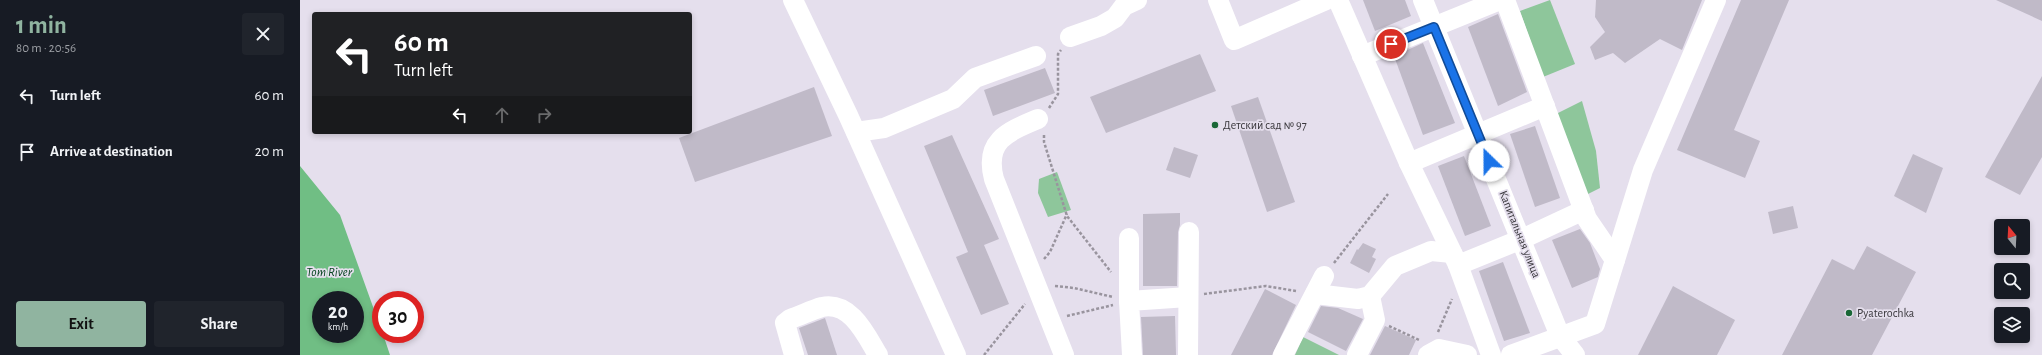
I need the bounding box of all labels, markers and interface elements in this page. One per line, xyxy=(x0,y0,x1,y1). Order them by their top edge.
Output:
button: close xyxy=(242,13,284,55)
text: 1 min xyxy=(16,14,67,38)
pin xyxy=(1374,27,1408,61)
icon: left xyxy=(328,28,380,80)
text: 60 m xyxy=(394,29,449,57)
icon: arrive xyxy=(1380,33,1402,55)
text: 80 m · 20:56 xyxy=(16,42,76,55)
text: Turn left xyxy=(394,62,453,80)
icon: left xyxy=(16,85,38,107)
text: Turn left xyxy=(50,88,101,103)
text: 60 m xyxy=(255,88,284,103)
icon: left xyxy=(449,104,471,126)
icon: ahead xyxy=(491,104,513,126)
icon: right xyxy=(533,104,555,126)
place label: Детский сад № 97 xyxy=(1223,119,1307,131)
marker: Детский сад № 97 xyxy=(1210,120,1220,130)
position arrow xyxy=(1468,140,1510,182)
icon: arrive xyxy=(16,141,38,163)
text: Arrive at destination xyxy=(50,144,173,159)
text: 20 m xyxy=(255,144,284,159)
street label: Капитальная улица xyxy=(1496,189,1543,280)
north arrow xyxy=(1994,219,2030,255)
map controls xyxy=(1994,219,2030,343)
button: search xyxy=(1994,263,2030,299)
water label: Tom River xyxy=(306,266,353,279)
speed limit sign: 30 xyxy=(372,291,424,343)
button: Exit xyxy=(16,301,146,347)
button: Share xyxy=(154,301,284,347)
text: 20 xyxy=(328,302,348,322)
place label: Pyaterochka xyxy=(1857,307,1915,320)
button: layers xyxy=(1994,307,2030,343)
marker: Pyaterochka xyxy=(1844,308,1854,318)
text: km/h xyxy=(328,322,348,332)

